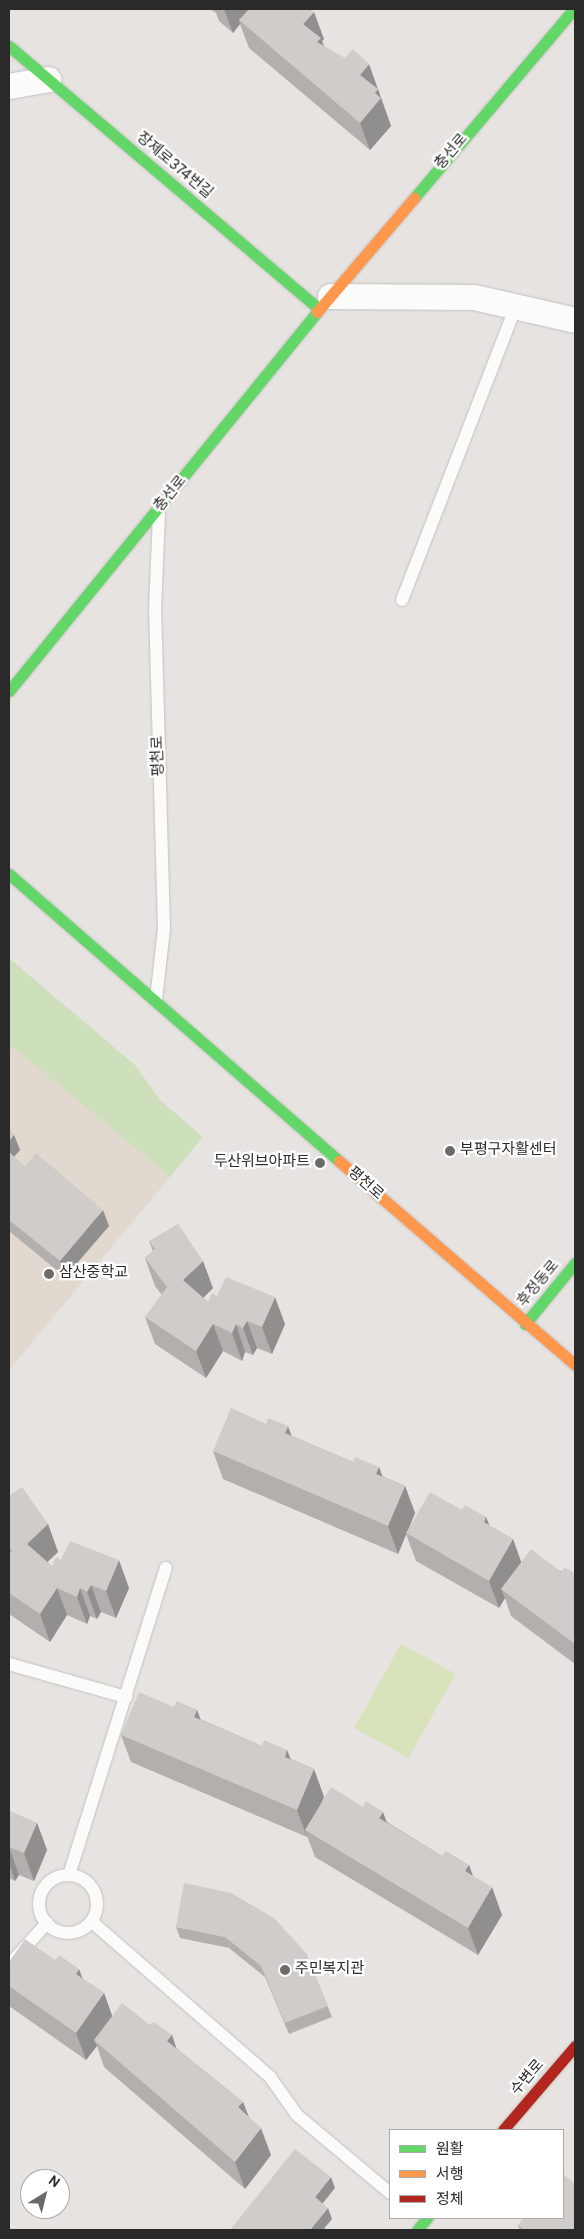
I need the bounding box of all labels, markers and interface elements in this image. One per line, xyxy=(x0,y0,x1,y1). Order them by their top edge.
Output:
street label: 장제로374번길 xyxy=(132,129,216,203)
street label: 충선로 xyxy=(432,130,472,174)
street label: 충선로 xyxy=(151,472,191,516)
street label: 평천로 xyxy=(149,735,169,777)
place label: 부평구자활센터 xyxy=(460,1142,557,1160)
marker: 부평구자활센터 xyxy=(444,1145,456,1157)
place label: 두산위브아파트 xyxy=(213,1154,310,1172)
marker: 두산위브아파트 xyxy=(314,1157,326,1169)
street label: 평천로 xyxy=(343,1164,387,1204)
street label: 후정동로 xyxy=(514,1257,564,1311)
place label: 삼산중학교 xyxy=(59,1265,128,1283)
marker: 삼산중학교 xyxy=(43,1268,55,1280)
place label: 주민복지관 xyxy=(295,1961,364,1979)
marker: 주민복지관 xyxy=(279,1964,291,1976)
street label: 수변로 xyxy=(508,2056,548,2100)
legend xyxy=(389,2129,564,2219)
text: 원활 xyxy=(436,2141,464,2160)
text: 서행 xyxy=(436,2166,464,2185)
north arrow xyxy=(20,2169,70,2219)
text: N xyxy=(44,2172,63,2192)
text: 정체 xyxy=(436,2191,464,2210)

